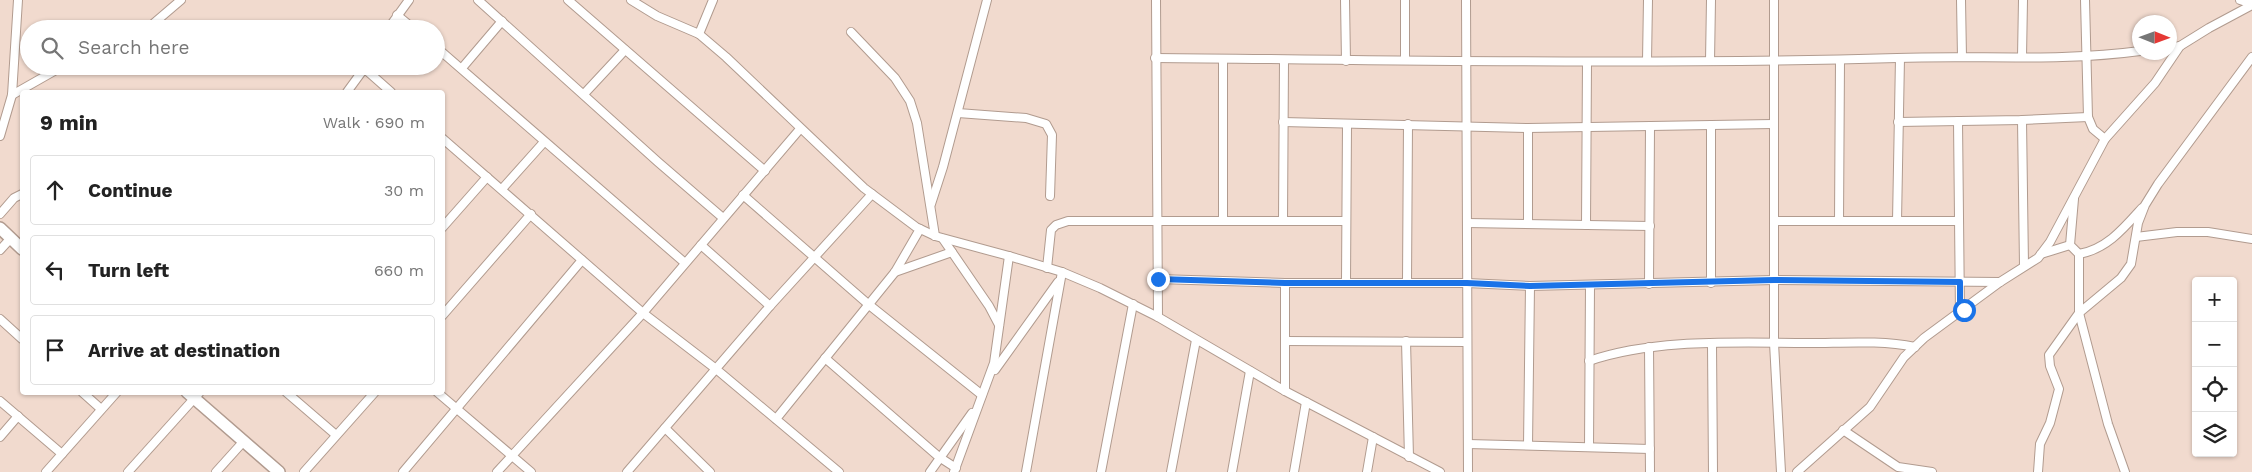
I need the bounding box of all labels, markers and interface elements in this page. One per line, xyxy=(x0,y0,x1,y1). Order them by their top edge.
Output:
north arrow xyxy=(2132,15,2177,60)
search box xyxy=(20,20,445,75)
icon: search xyxy=(38,34,66,62)
text: Search here xyxy=(78,36,189,59)
text: 9 min xyxy=(40,110,98,135)
text: Walk · 690 m xyxy=(323,113,425,132)
icon: ahead xyxy=(41,176,69,204)
text: Continue xyxy=(88,179,172,202)
text: 30 m xyxy=(384,181,424,200)
icon: left xyxy=(41,256,69,284)
text: Turn left xyxy=(88,259,169,282)
text: 660 m xyxy=(374,261,424,280)
route end xyxy=(1147,268,1170,291)
map controls xyxy=(2192,277,2237,457)
button: + xyxy=(2192,277,2237,322)
route start xyxy=(1953,299,1976,322)
button: − xyxy=(2192,322,2237,367)
icon: arrive xyxy=(41,336,69,364)
text: Arrive at destination xyxy=(88,339,280,362)
button: locate xyxy=(2192,367,2237,412)
button: layers xyxy=(2192,412,2237,457)

